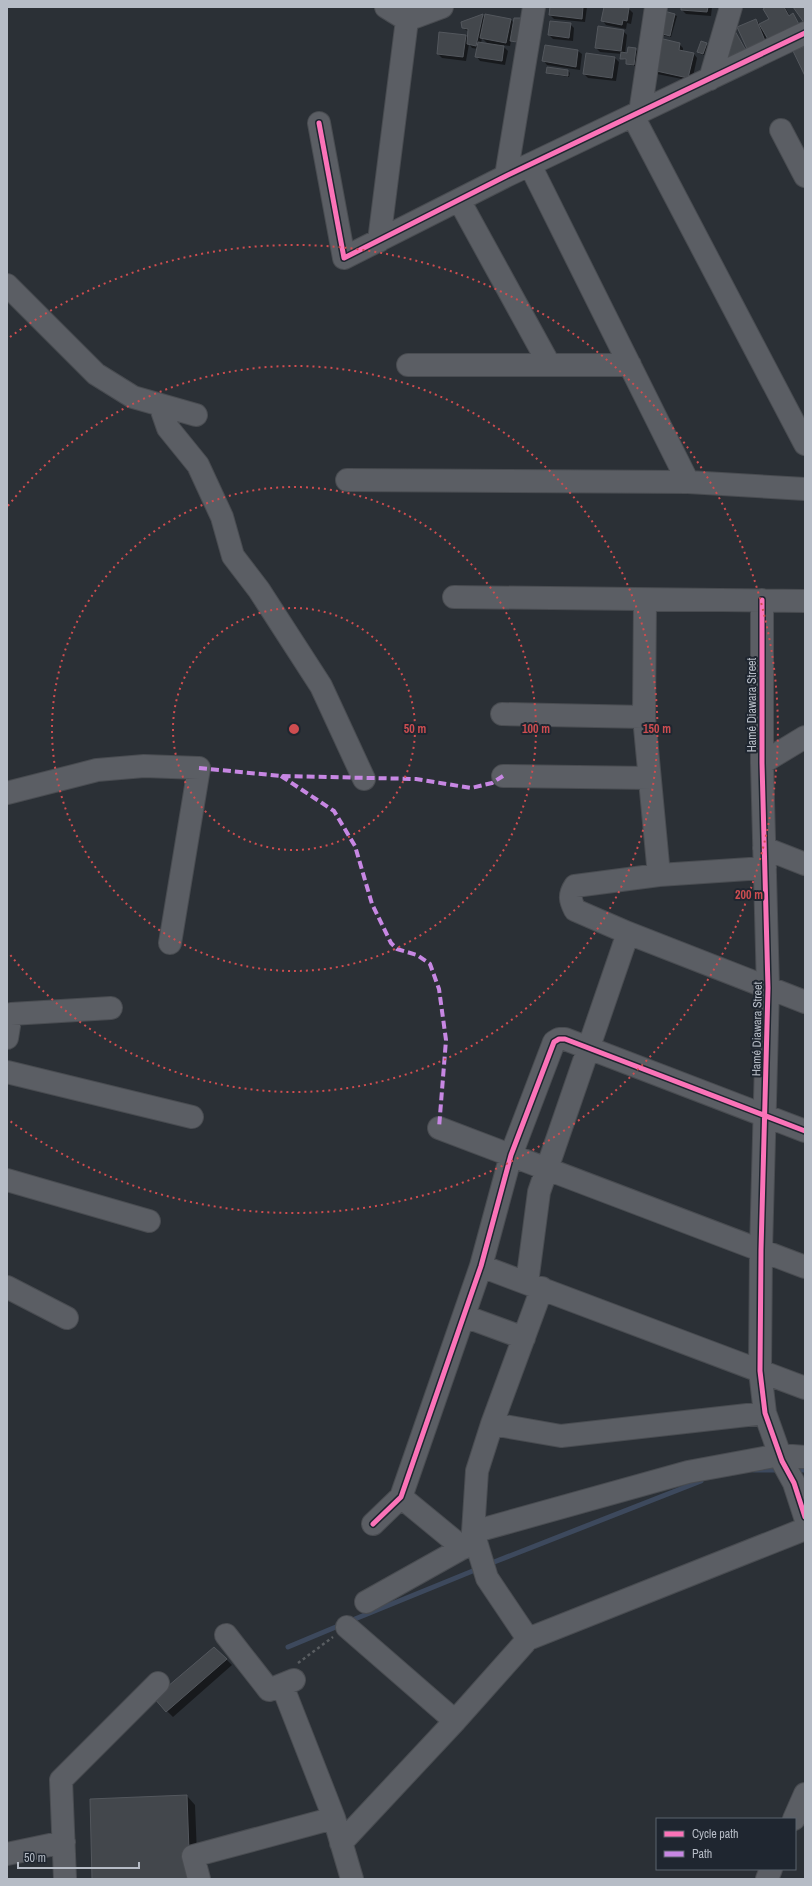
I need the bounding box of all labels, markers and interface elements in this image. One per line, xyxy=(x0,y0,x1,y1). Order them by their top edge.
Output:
street label: Hamé Diawara Street xyxy=(744,657,760,752)
text: 50 m xyxy=(404,721,426,737)
text: 100 m xyxy=(522,721,550,737)
text: 150 m xyxy=(643,721,671,737)
centre of rings xyxy=(287,722,301,736)
text: 200 m xyxy=(735,887,763,903)
street label: Hamé Diawara Street xyxy=(748,981,766,1076)
legend xyxy=(656,1818,796,1870)
text: Cycle path xyxy=(692,1826,739,1842)
scale bar xyxy=(18,1844,139,1870)
text: Path xyxy=(692,1846,712,1862)
text: 50 m xyxy=(24,1850,46,1866)

